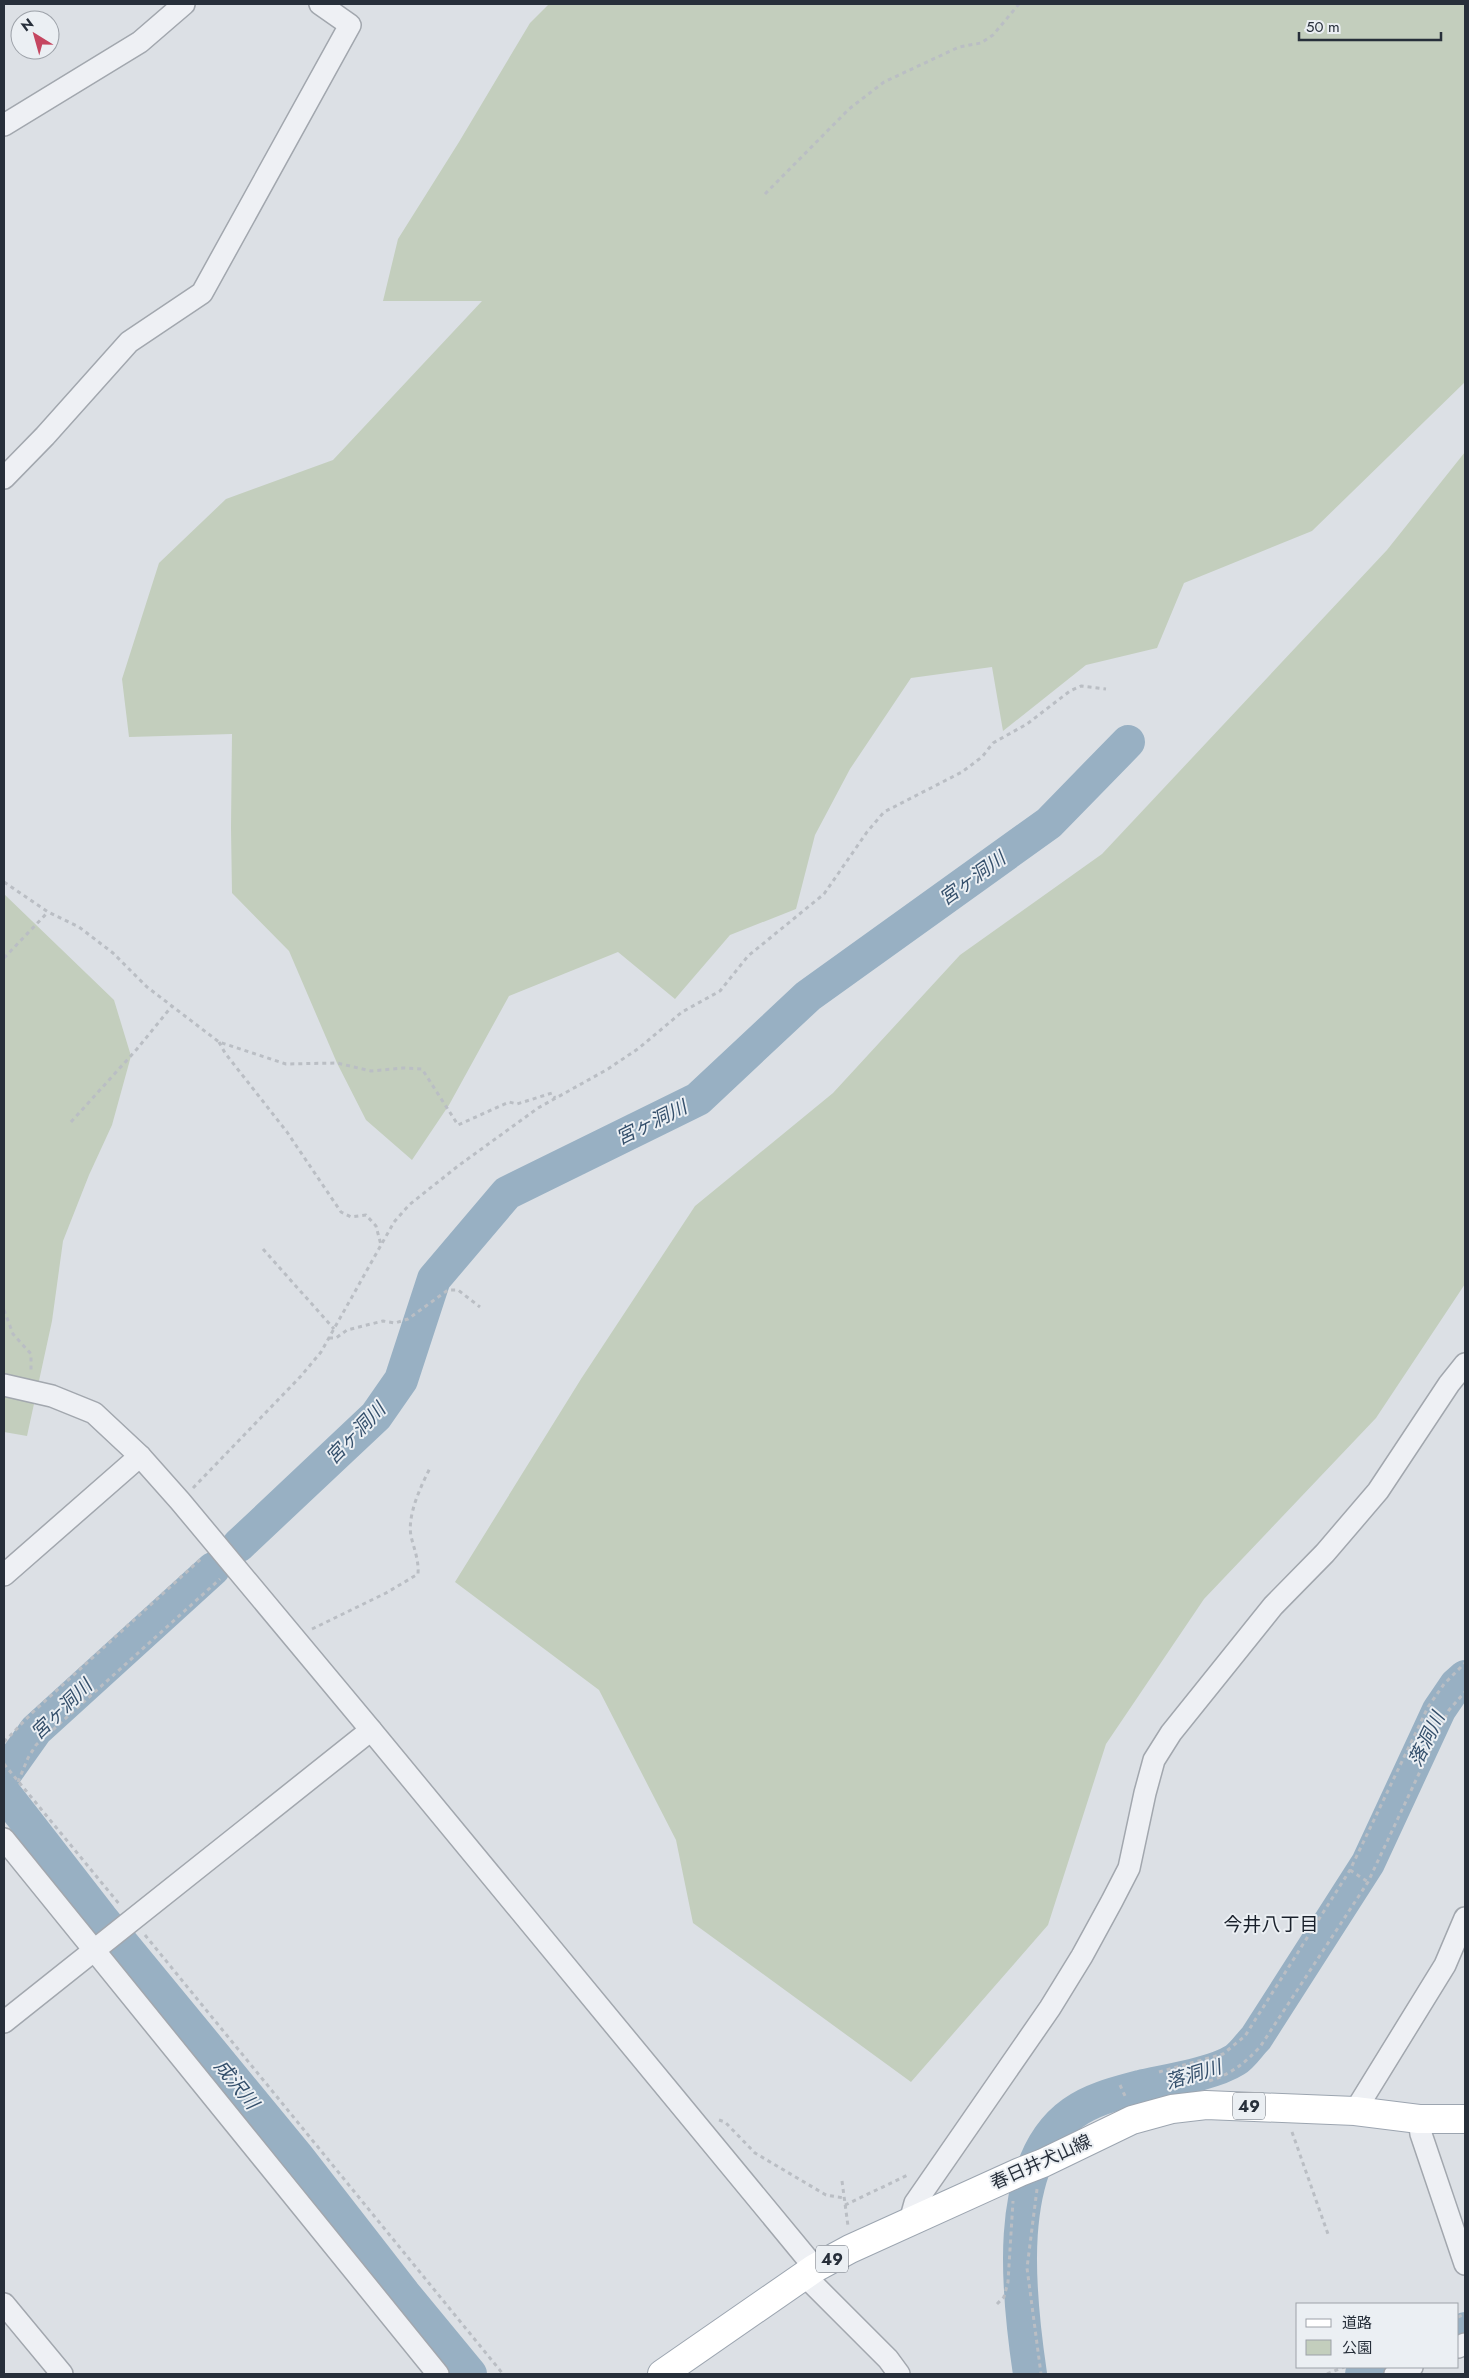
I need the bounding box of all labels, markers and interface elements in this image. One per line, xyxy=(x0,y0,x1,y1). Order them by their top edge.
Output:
north arrow xyxy=(10,10,60,60)
scale bar xyxy=(1299,10,1442,42)
text: N xyxy=(17,13,38,36)
text: 50 m xyxy=(1306,16,1340,38)
water label: 宮ヶ洞川 xyxy=(934,844,1013,912)
water label: 宮ヶ洞川 xyxy=(611,1093,693,1151)
water label: 宮ヶ洞川 xyxy=(319,1395,393,1470)
water label: 宮ヶ洞川 xyxy=(25,1672,99,1745)
water label: 落洞川 xyxy=(1402,1706,1452,1771)
district label: 今井八丁目 xyxy=(1223,1911,1319,1938)
water label: 落洞川 xyxy=(1162,2053,1226,2096)
water label: 成沢川 xyxy=(208,2054,266,2117)
road number: 49 xyxy=(1233,2092,1265,2120)
street label: 春日井犬山線 xyxy=(986,2128,1096,2196)
road number: 49 xyxy=(816,2246,848,2272)
legend xyxy=(1296,2303,1459,2368)
text: 道路 xyxy=(1342,2312,1372,2334)
text: 公園 xyxy=(1342,2337,1372,2359)

